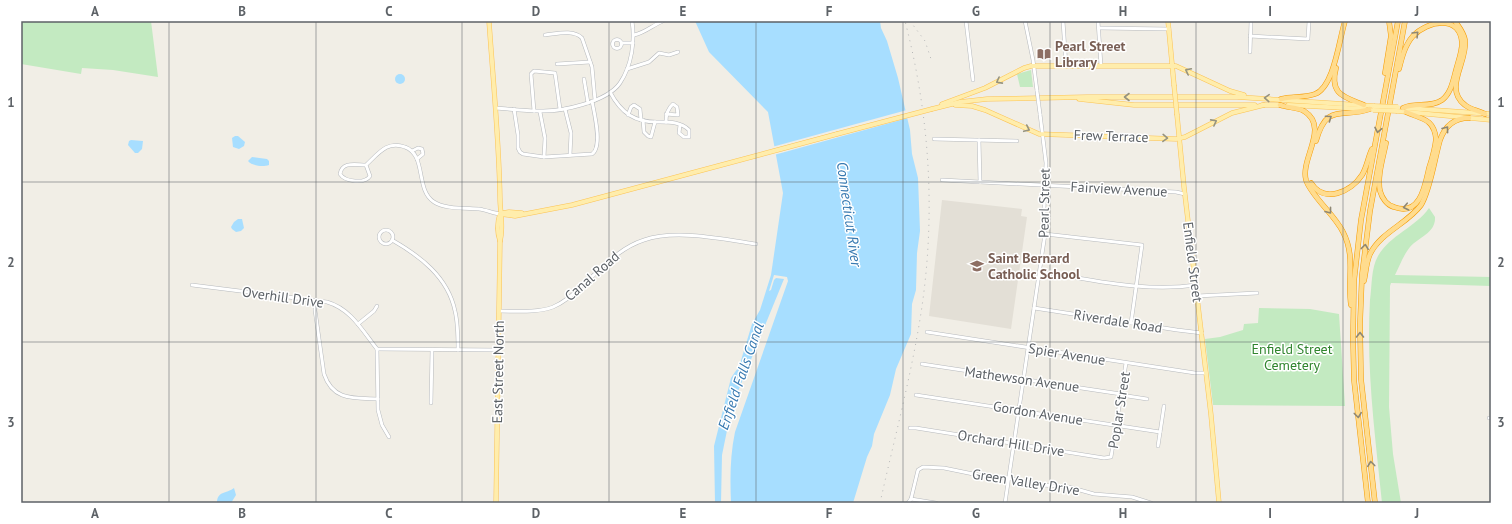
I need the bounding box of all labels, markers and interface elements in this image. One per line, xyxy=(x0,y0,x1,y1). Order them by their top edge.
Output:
text: A xyxy=(91,3,99,20)
text: B xyxy=(238,3,246,20)
text: C xyxy=(385,3,393,20)
text: D xyxy=(532,3,540,20)
text: E xyxy=(680,3,687,20)
text: F xyxy=(826,3,833,20)
text: G xyxy=(972,3,980,20)
text: H xyxy=(1119,3,1127,20)
text: I xyxy=(1268,3,1272,20)
text: J xyxy=(1414,3,1419,20)
one-way arrow xyxy=(1411,31,1418,39)
place label: Pearl Street Library xyxy=(1055,37,1126,71)
library icon: Pearl Street Library xyxy=(1036,46,1052,62)
one-way arrow xyxy=(1185,68,1192,76)
one-way arrow xyxy=(996,76,1003,84)
one-way arrow xyxy=(1124,93,1130,101)
text: 1 xyxy=(7,94,15,111)
one-way arrow xyxy=(1264,94,1270,103)
text: 1 xyxy=(1497,94,1505,111)
one-way arrow xyxy=(1324,116,1331,123)
one-way arrow xyxy=(1210,119,1218,126)
one-way arrow xyxy=(1023,124,1031,132)
street label: Frew Terrace xyxy=(1073,126,1149,146)
one-way arrow xyxy=(1374,126,1382,133)
one-way arrow xyxy=(1442,127,1449,134)
one-way arrow xyxy=(1162,134,1168,143)
water label: Connecticut River xyxy=(833,160,866,269)
street label: Pearl Street xyxy=(1034,168,1054,238)
street label: Fairview Avenue xyxy=(1070,177,1168,201)
one-way arrow xyxy=(1403,202,1409,210)
one-way arrow xyxy=(1324,207,1331,214)
street label: Enfield Street xyxy=(1179,221,1207,304)
one-way arrow xyxy=(1360,244,1369,250)
street label: Canal Road xyxy=(561,247,623,305)
place label: Saint Bernard Catholic School xyxy=(988,249,1081,283)
text: 2 xyxy=(7,254,15,271)
text: 2 xyxy=(1497,254,1505,271)
school or university icon: Saint Bernard Catholic School xyxy=(969,258,985,274)
street label: Overhill Drive xyxy=(241,282,325,312)
street label: Riverdale Road xyxy=(1072,305,1164,337)
water label: Enfield Falls Canal xyxy=(713,319,768,432)
street label: East Street North xyxy=(488,320,508,424)
one-way arrow xyxy=(1356,332,1364,338)
street label: Spier Avenue xyxy=(1027,339,1107,369)
park label: Enfield Street Cemetery xyxy=(1252,340,1333,374)
street label: Mathewson Avenue xyxy=(963,362,1081,396)
street label: Poplar Street xyxy=(1104,370,1134,450)
street label: Gordon Avenue xyxy=(992,397,1084,429)
one-way arrow xyxy=(1353,412,1362,418)
text: 3 xyxy=(7,414,15,431)
text: 3 xyxy=(1497,414,1505,431)
street label: Orchard Hill Drive xyxy=(956,426,1066,460)
one-way arrow xyxy=(1367,461,1376,467)
street label: Green Valley Drive xyxy=(971,465,1081,499)
text: A xyxy=(91,505,99,522)
text: B xyxy=(238,505,246,522)
text: C xyxy=(385,505,393,522)
text: D xyxy=(532,505,540,522)
text: E xyxy=(680,505,687,522)
text: F xyxy=(826,505,833,522)
text: G xyxy=(972,505,980,522)
text: H xyxy=(1119,505,1127,522)
text: I xyxy=(1268,505,1272,522)
text: J xyxy=(1414,505,1419,522)

